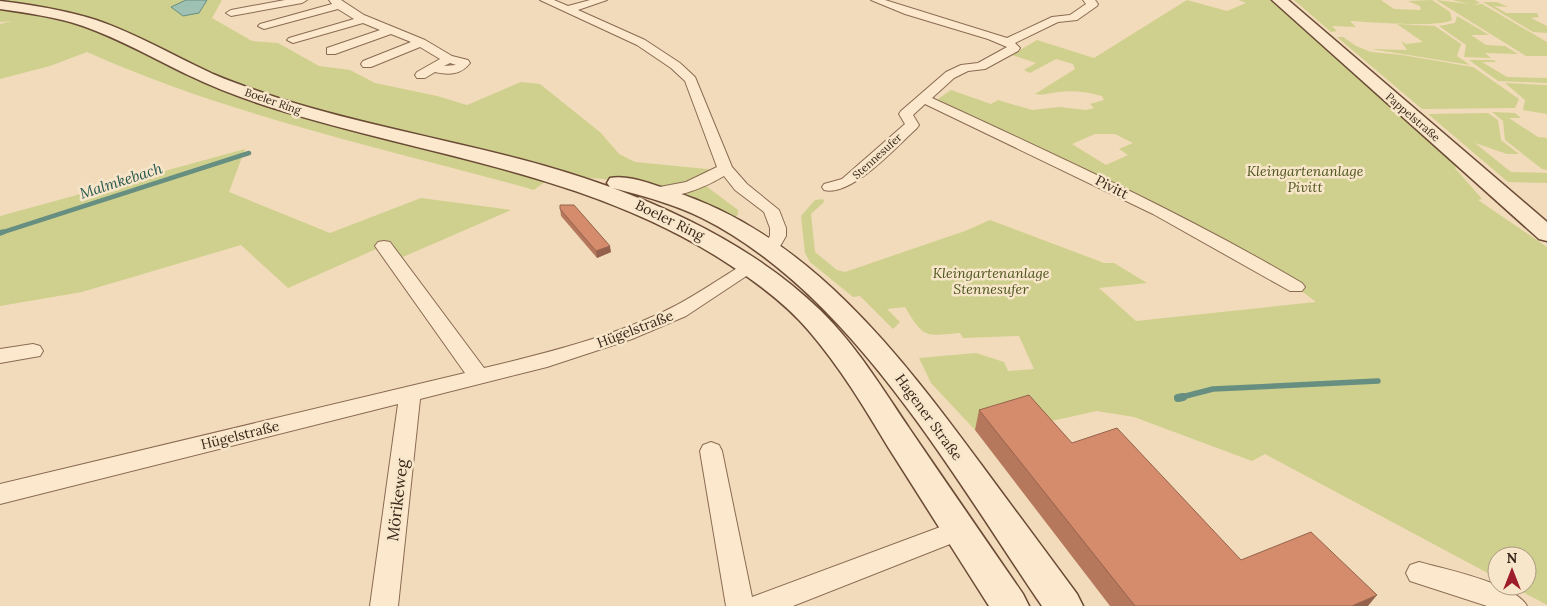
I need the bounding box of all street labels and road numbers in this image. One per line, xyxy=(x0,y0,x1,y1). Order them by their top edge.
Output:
street label: Boeler Ring xyxy=(243,85,304,117)
street label: Pappelstraße xyxy=(1383,90,1443,144)
street label: Stennesufer xyxy=(849,130,905,182)
street label: Pivitt xyxy=(1092,171,1132,203)
street label: Boeler Ring xyxy=(633,196,708,245)
street label: Hügelstraße xyxy=(594,306,676,352)
street label: Hagener Straße xyxy=(892,370,967,464)
street label: Hügelstraße xyxy=(199,416,282,453)
street label: Mörikeweg xyxy=(382,457,412,542)

